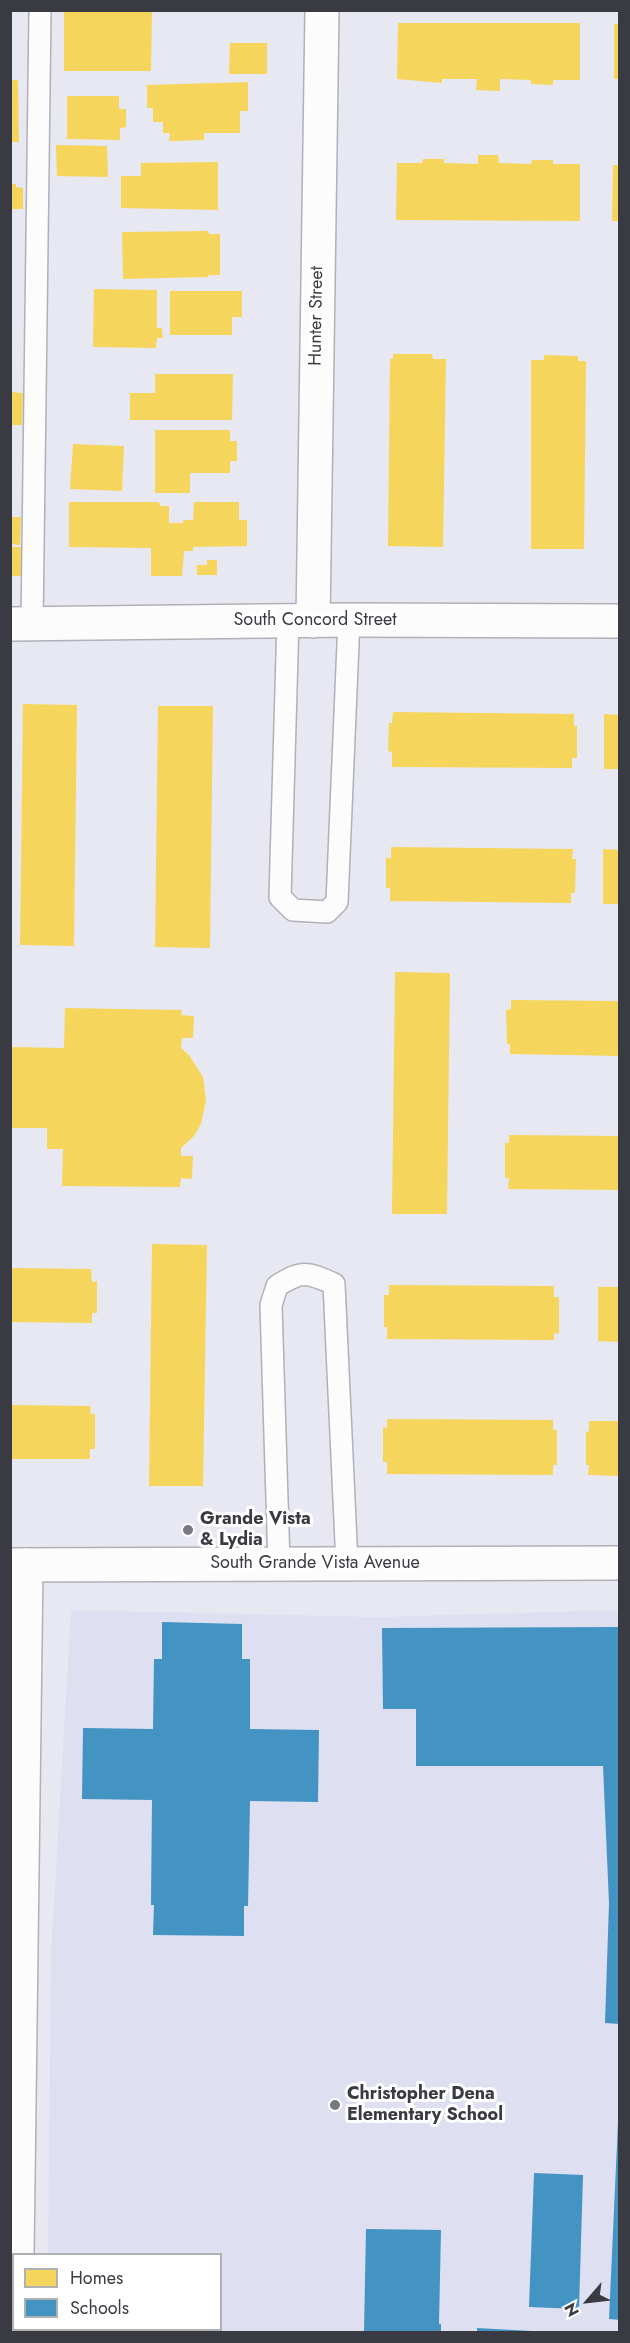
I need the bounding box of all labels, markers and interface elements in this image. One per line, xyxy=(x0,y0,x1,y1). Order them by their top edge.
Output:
street label: Hunter Street xyxy=(305,266,329,366)
street label: South Concord Street xyxy=(233,610,397,632)
place label: Grande Vista & Lydia xyxy=(200,1509,311,1552)
marker: Grande Vista & Lydia xyxy=(181,1523,195,1537)
street label: South Grande Vista Avenue xyxy=(210,1553,420,1575)
place label: Christopher Dena Elementary School xyxy=(347,2084,503,2126)
marker: Christopher Dena Elementary School xyxy=(328,2098,342,2112)
legend xyxy=(12,2253,222,2331)
text: Homes xyxy=(70,2265,123,2291)
north arrow xyxy=(558,2271,618,2331)
text: Schools xyxy=(70,2295,129,2321)
text: N xyxy=(559,2299,585,2321)

